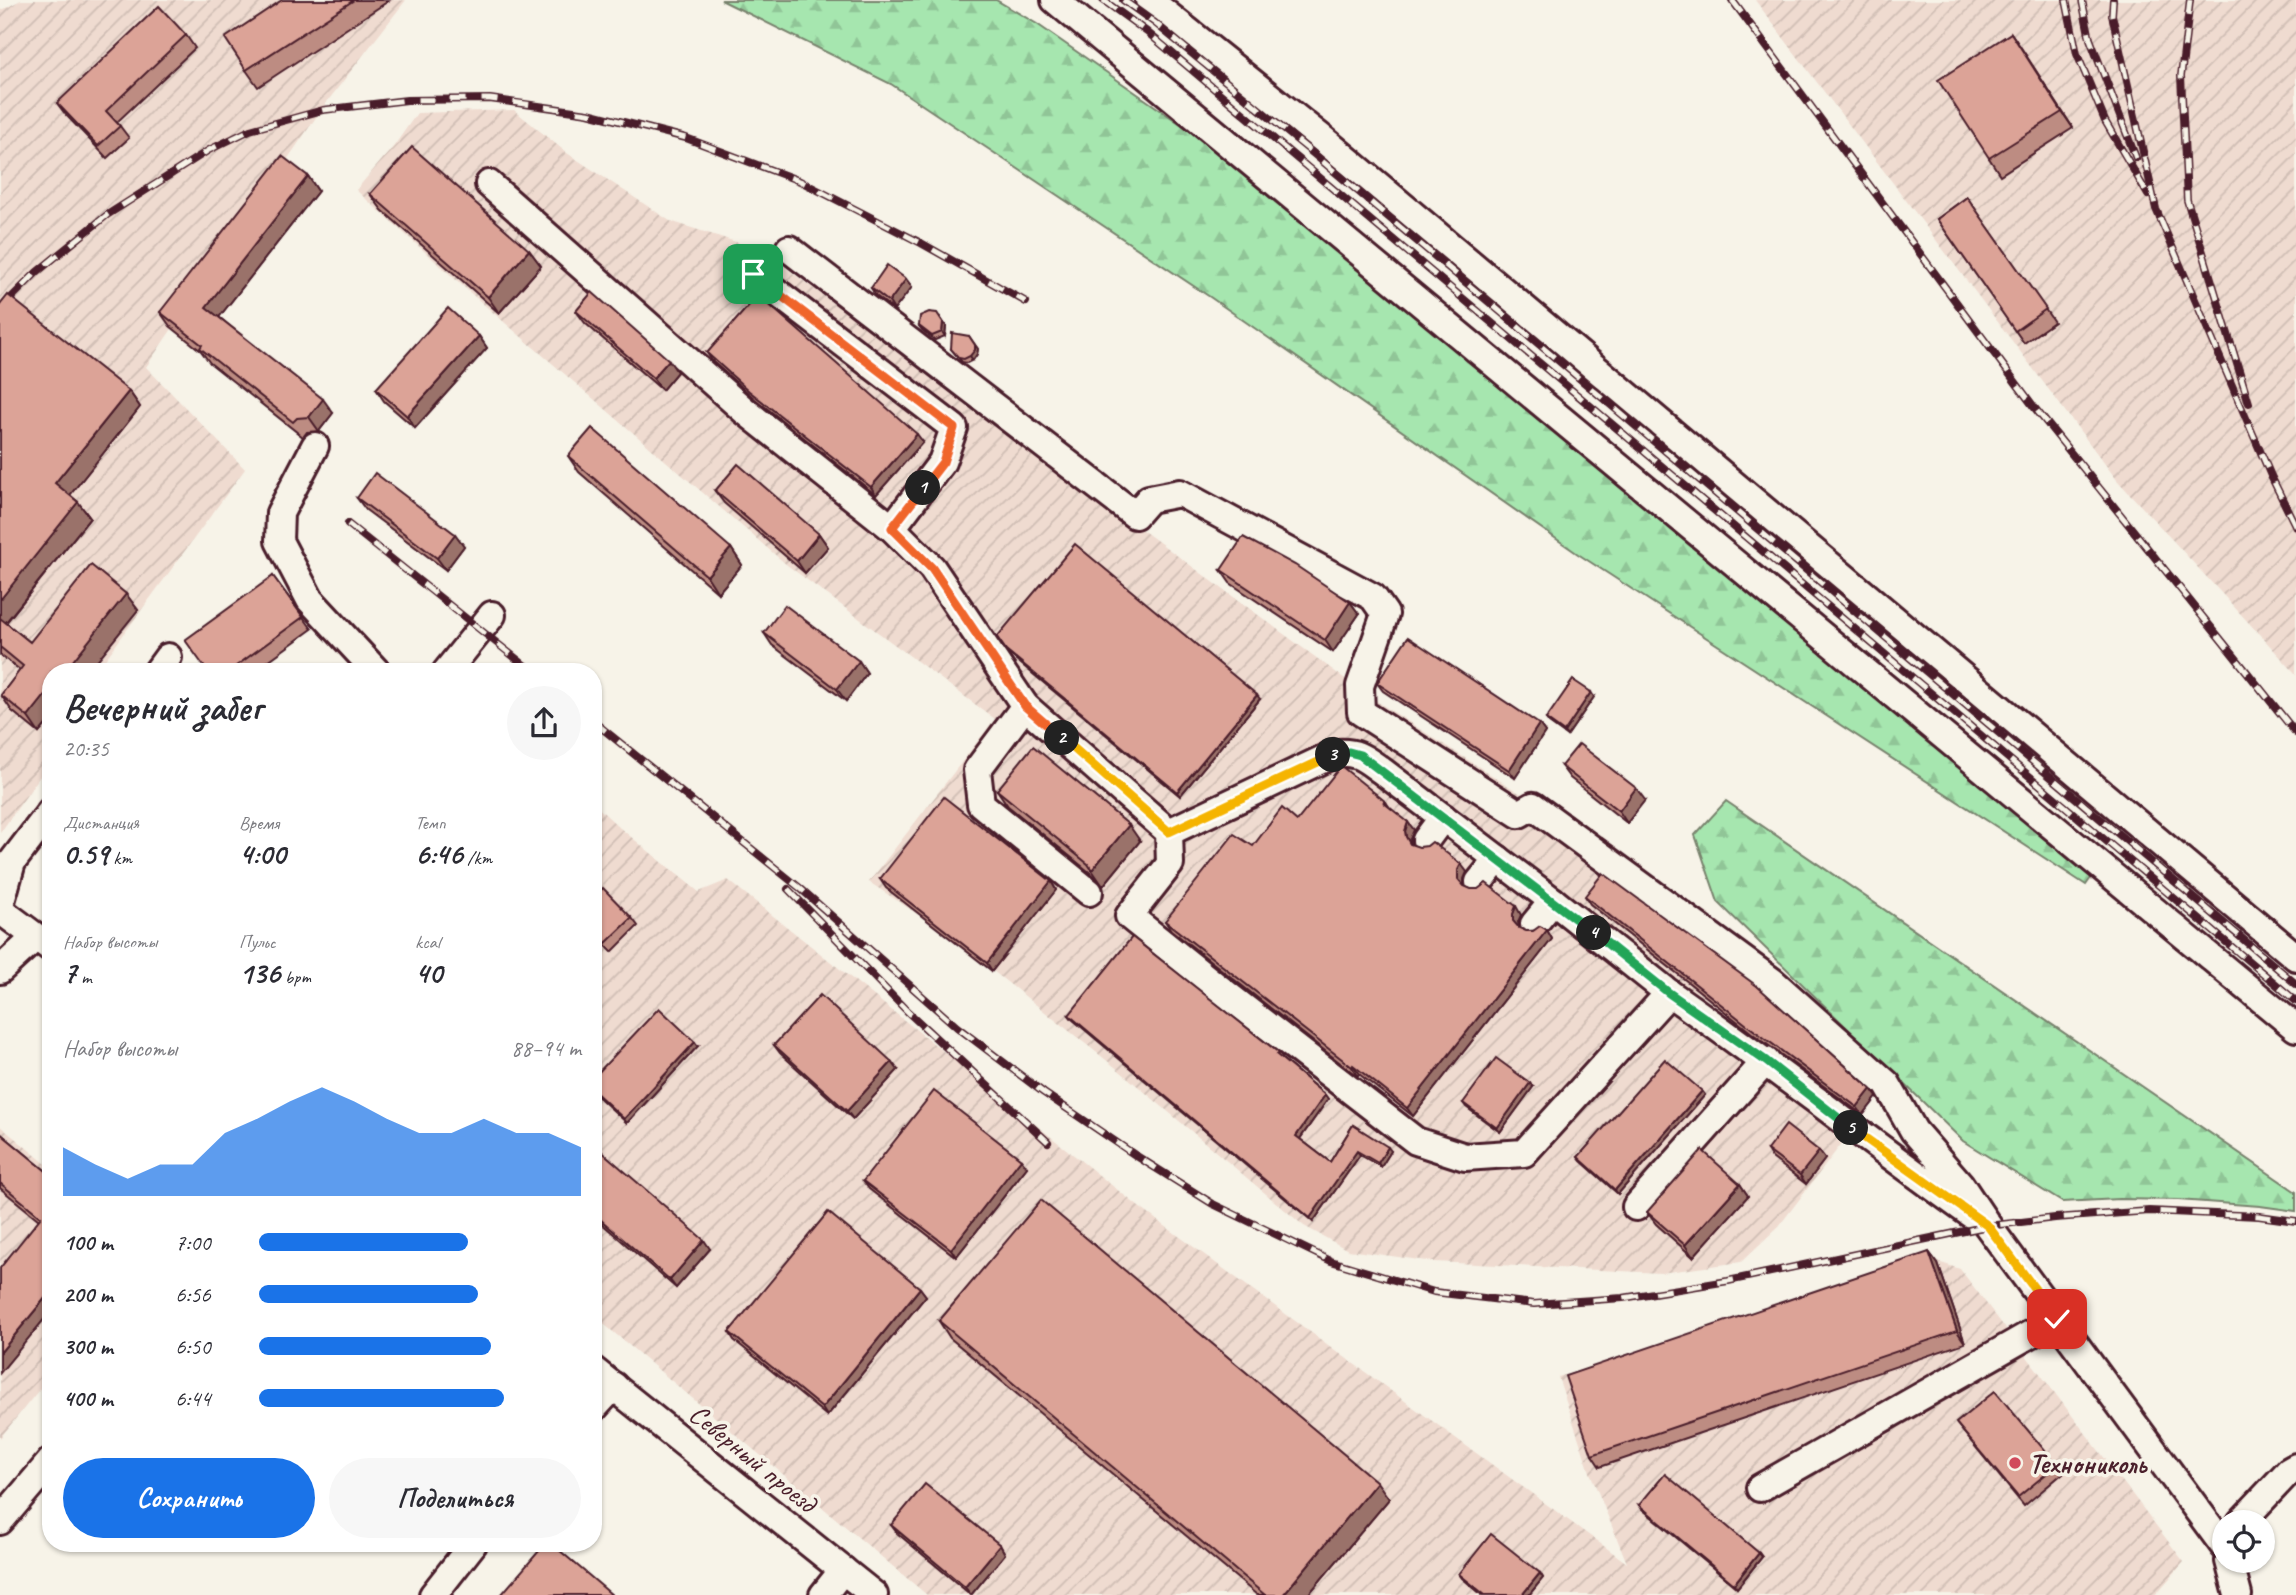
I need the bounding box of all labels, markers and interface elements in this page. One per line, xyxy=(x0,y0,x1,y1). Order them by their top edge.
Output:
pin xyxy=(723,244,783,304)
icon: arrive xyxy=(734,255,772,293)
pin: 1 xyxy=(906,470,940,505)
text: 1 xyxy=(918,475,927,499)
text: Вечерний забег xyxy=(63,684,262,731)
button: share xyxy=(507,686,581,760)
pin: 2 xyxy=(1044,720,1080,756)
text: 2 xyxy=(1057,725,1066,749)
text: 20:35 xyxy=(63,734,109,763)
pin: 3 xyxy=(1316,738,1350,772)
text: 3 xyxy=(1328,742,1337,766)
text: Дистанция xyxy=(63,811,139,835)
text: Время xyxy=(239,811,279,835)
text: Темп xyxy=(415,811,446,835)
text: 0.59 xyxy=(63,835,109,873)
text: 4:00 xyxy=(239,835,285,873)
text: 6:46 xyxy=(415,835,463,873)
text: km xyxy=(109,846,132,870)
text: /km xyxy=(463,846,492,870)
pin: 4 xyxy=(1576,916,1612,950)
text: 4 xyxy=(1589,920,1598,944)
text: Набор высоты xyxy=(63,930,157,954)
text: Пульс xyxy=(239,930,276,954)
text: kcal xyxy=(415,930,440,954)
text: 7 xyxy=(63,954,76,992)
text: 136 xyxy=(239,954,280,992)
text: 40 xyxy=(415,954,442,992)
text: m xyxy=(76,965,92,989)
text: bpm xyxy=(280,965,311,989)
text: Набор высоты xyxy=(63,1034,177,1063)
text: 88–94 m xyxy=(511,1034,581,1063)
pin: 5 xyxy=(1834,1110,1868,1146)
text: 5 xyxy=(1846,1115,1855,1139)
text: 100 m xyxy=(63,1228,113,1257)
text: 7:00 xyxy=(175,1228,211,1257)
text: 200 m xyxy=(63,1280,113,1309)
text: 6:56 xyxy=(175,1280,211,1309)
pin xyxy=(2027,1289,2087,1349)
icon: check xyxy=(2038,1300,2076,1338)
text: 300 m xyxy=(63,1332,113,1361)
text: 6:50 xyxy=(175,1332,211,1361)
text: 400 m xyxy=(63,1384,113,1413)
text: 6:44 xyxy=(175,1384,211,1413)
street label: Северный проезд xyxy=(682,1396,826,1522)
place label: Технониколь xyxy=(2029,1446,2149,1481)
marker: Технониколь xyxy=(2007,1455,2023,1471)
button: Сохранить xyxy=(63,1458,315,1538)
button: Поделиться xyxy=(329,1458,581,1538)
map controls xyxy=(2212,1510,2275,1573)
button: locate xyxy=(2212,1510,2275,1573)

